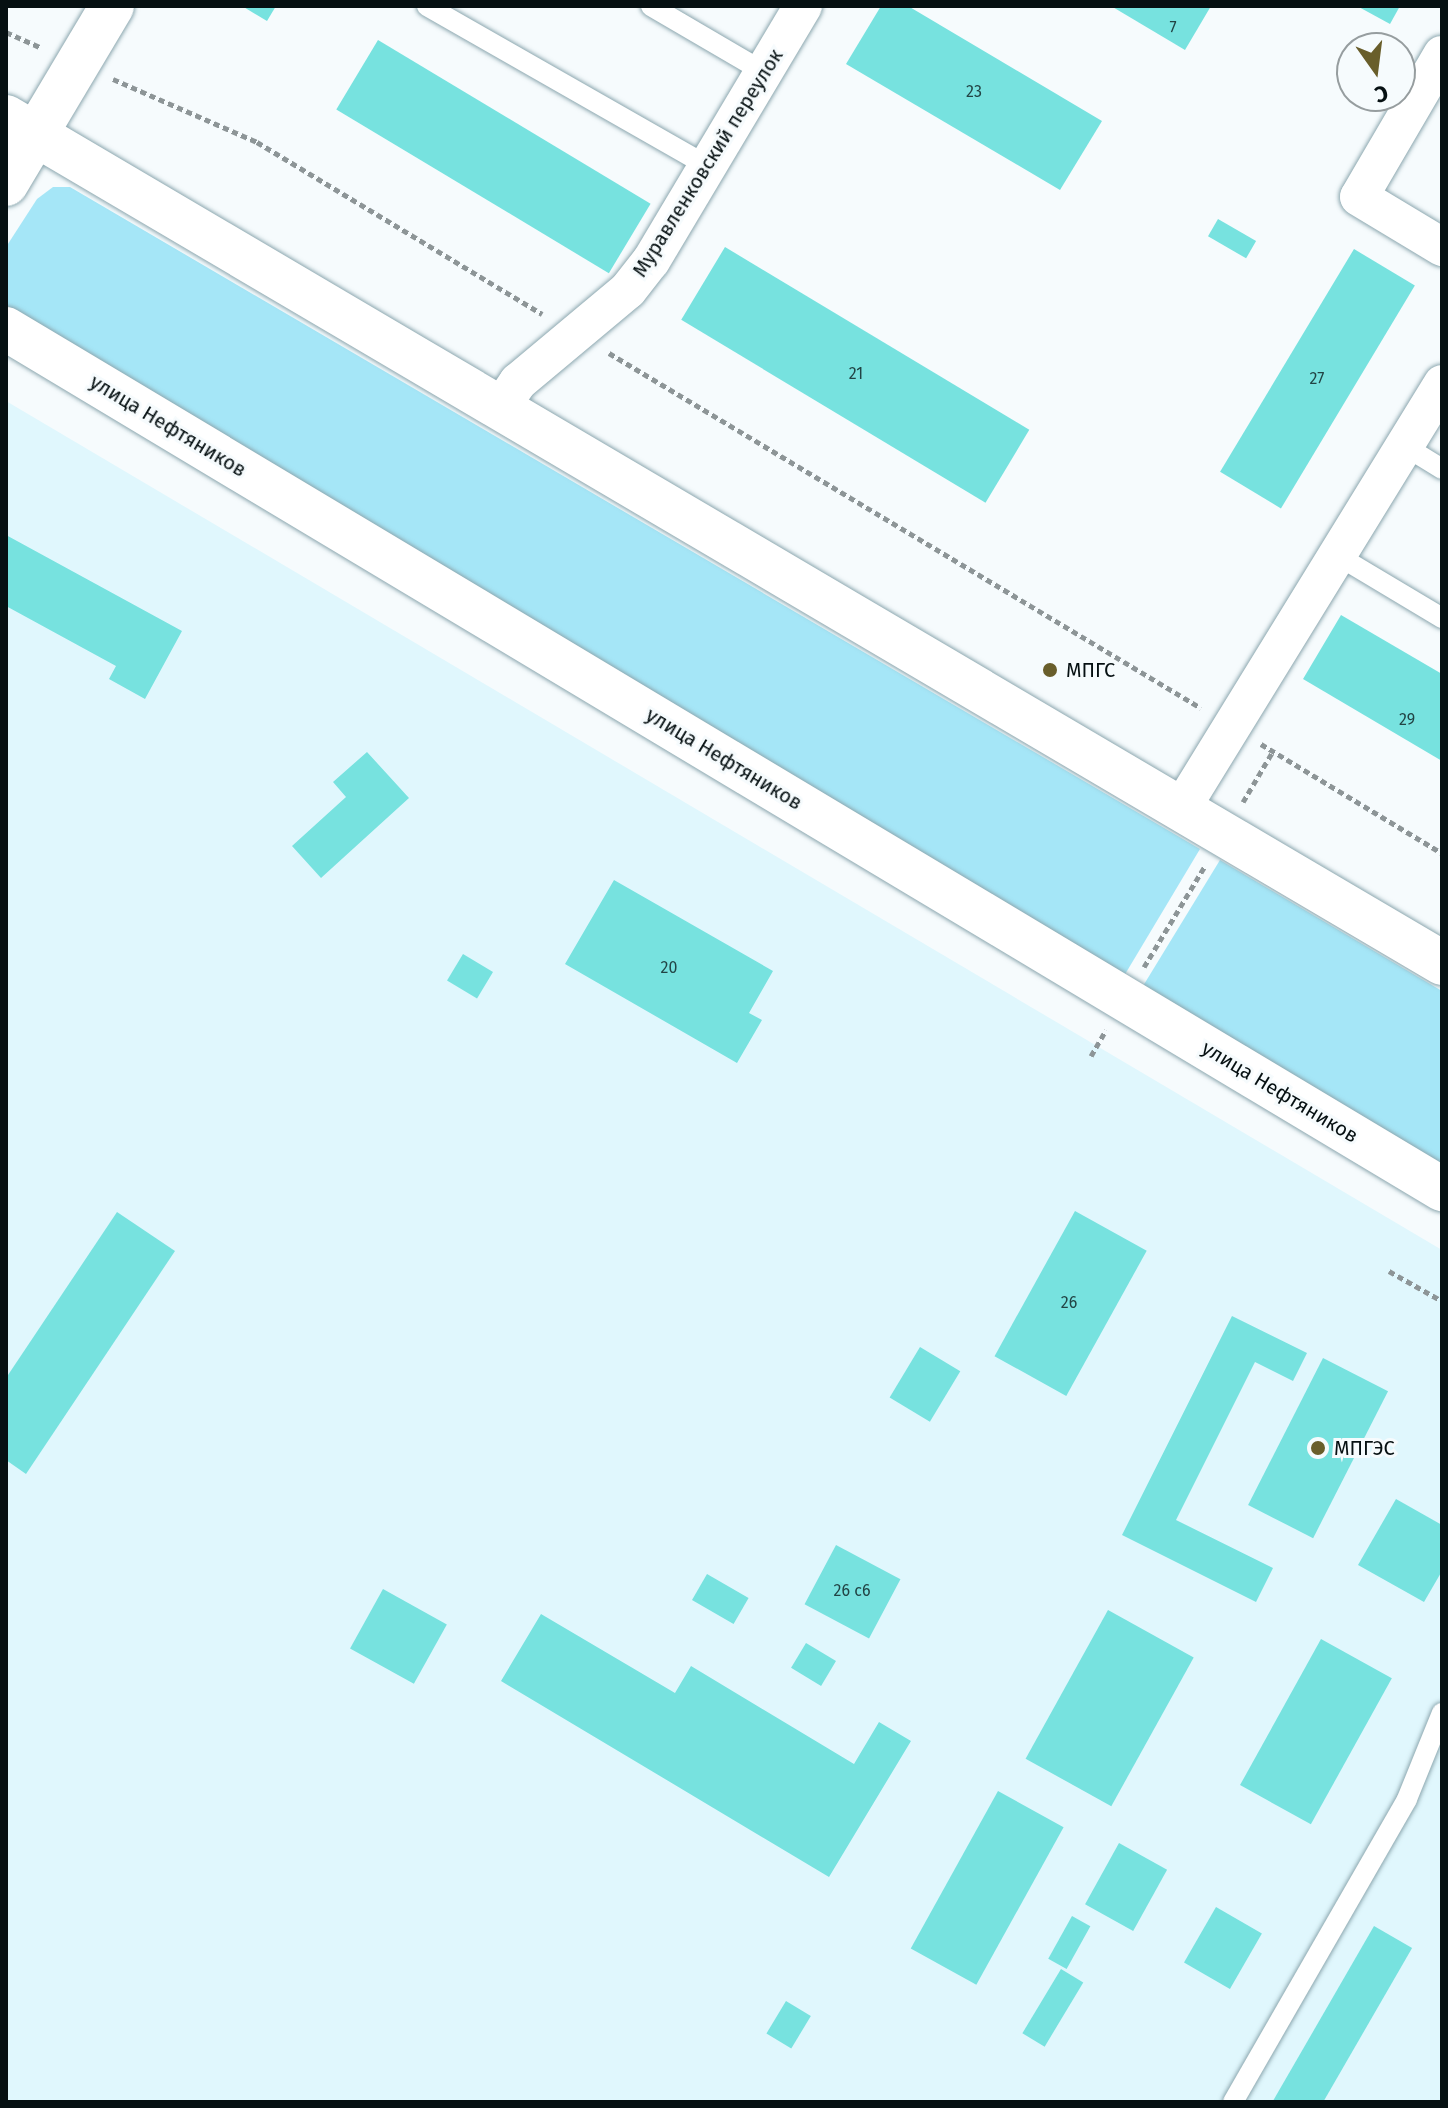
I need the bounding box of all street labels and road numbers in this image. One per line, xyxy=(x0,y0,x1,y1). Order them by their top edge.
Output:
street label: Муравленковский переулок xyxy=(628,45,788,281)
street label: улица Нефтяников xyxy=(86,370,250,482)
street label: улица Нефтяников xyxy=(642,703,806,815)
street label: улица Нефтяников xyxy=(1198,1036,1362,1148)

